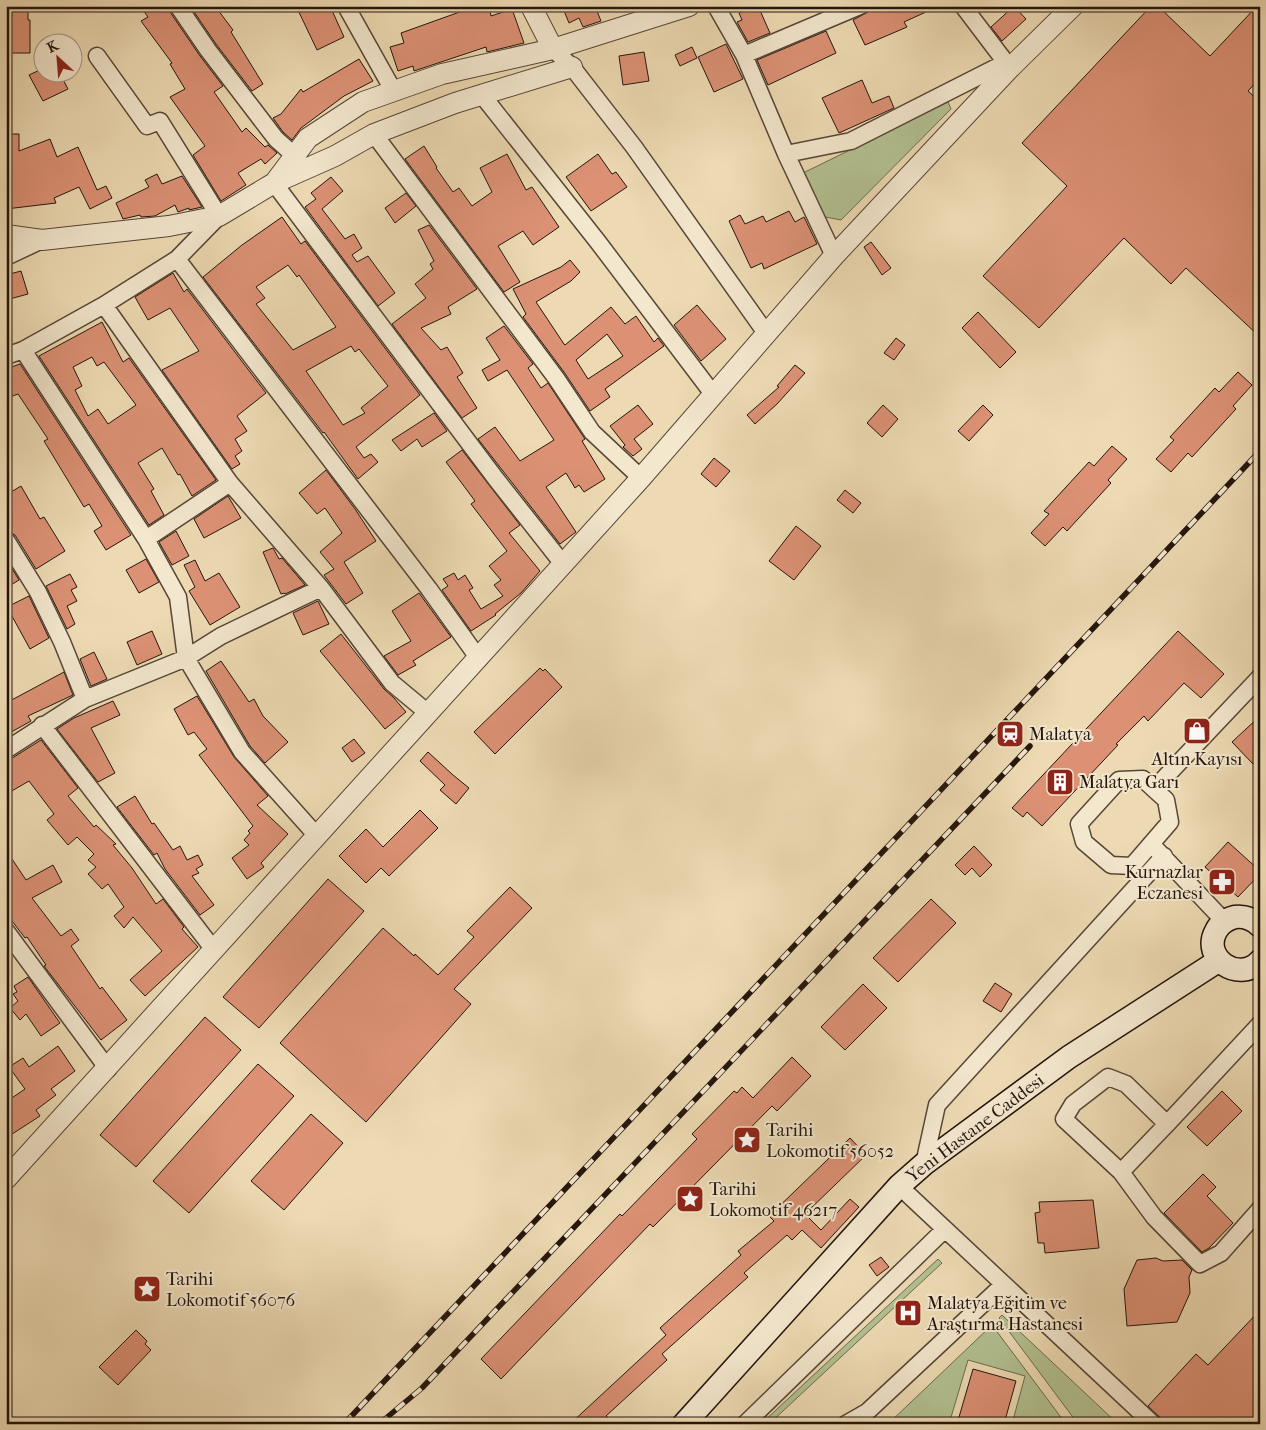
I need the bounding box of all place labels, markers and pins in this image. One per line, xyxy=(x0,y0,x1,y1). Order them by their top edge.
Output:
shop icon: Altın Kayısı xyxy=(1182,716,1212,746)
station icon: Malatya xyxy=(995,719,1025,749)
place label: Malatya xyxy=(1029,724,1092,745)
place label: Altın Kayısı xyxy=(1151,749,1243,770)
building icon: Malatya Garı xyxy=(1045,767,1075,797)
place label: Malatya Garı xyxy=(1079,772,1180,793)
place label: Kurnazlar Eczanesi xyxy=(1125,862,1204,904)
pharmacy icon: Kurnazlar Eczanesi xyxy=(1207,867,1237,897)
place label: Tarihi Lokomotif 56052 xyxy=(766,1120,894,1162)
place icon: Tarihi Lokomotif 56052 xyxy=(732,1125,762,1155)
place label: Tarihi Lokomotif 46217 xyxy=(709,1179,837,1221)
place icon: Tarihi Lokomotif 46217 xyxy=(675,1184,705,1214)
place label: Tarihi Lokomotif 56076 xyxy=(166,1269,296,1311)
place icon: Tarihi Lokomotif 56076 xyxy=(132,1274,162,1304)
place label: Malatya Eğitim ve Araştırma Hastanesi xyxy=(926,1293,1084,1335)
hospital icon: Malatya Eğitim ve Araştırma Hastanesi xyxy=(893,1298,923,1328)

